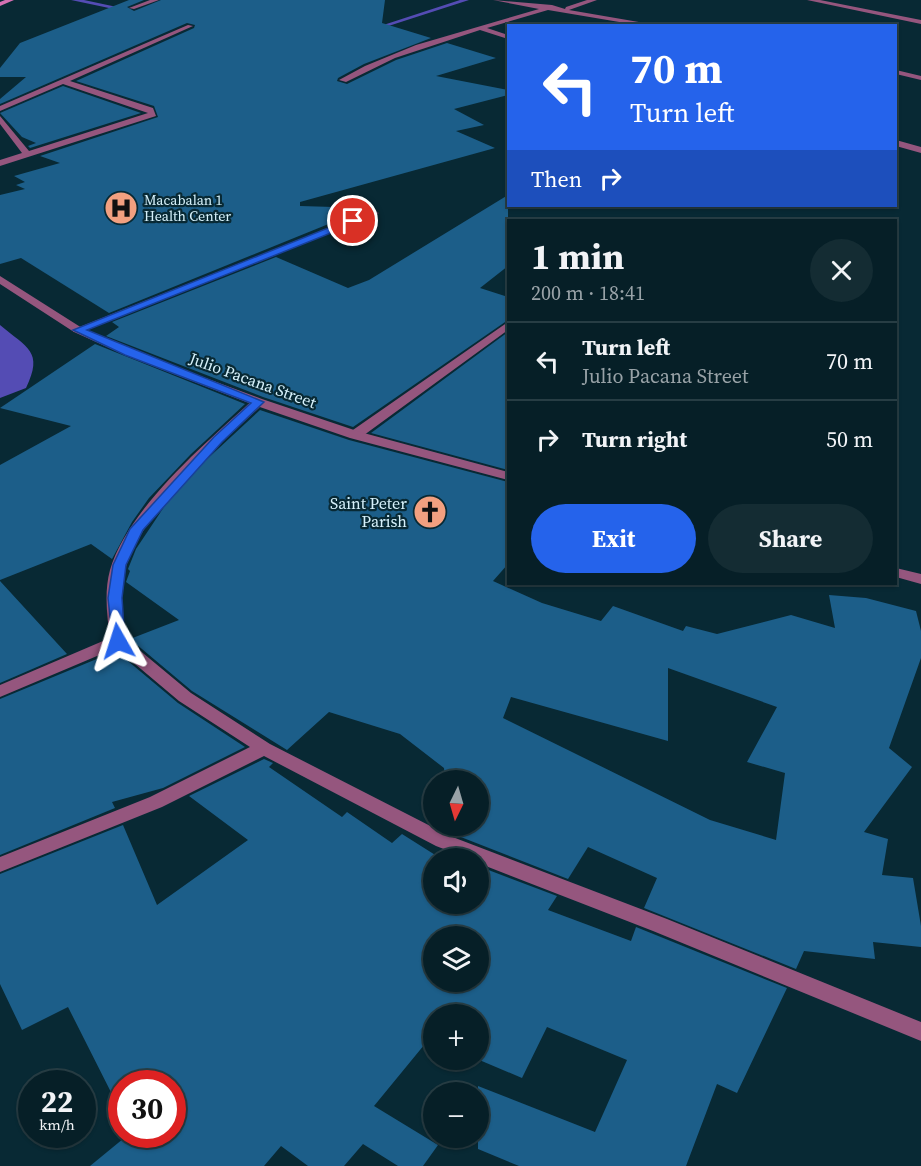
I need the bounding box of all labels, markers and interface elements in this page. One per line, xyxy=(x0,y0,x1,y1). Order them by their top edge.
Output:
text: 70 m xyxy=(630,39,723,97)
icon: left xyxy=(531,48,609,126)
text: Turn left xyxy=(630,94,734,131)
icon: right xyxy=(594,162,627,195)
text: Then xyxy=(531,164,582,194)
hospital icon: Macabalan 1 Health Center xyxy=(103,190,139,226)
place label: Macabalan 1 Health Center xyxy=(144,190,231,226)
pin xyxy=(327,195,378,246)
icon: arrive xyxy=(336,204,369,237)
text: 1 min xyxy=(531,232,624,281)
button: close xyxy=(810,239,873,302)
text: 200 m · 18:41 xyxy=(531,279,645,307)
text: Turn left xyxy=(582,332,670,362)
icon: left xyxy=(531,345,564,378)
text: 70 m xyxy=(826,346,873,376)
street label: Julio Pacana Street xyxy=(186,347,320,413)
text: Julio Pacana Street xyxy=(582,362,749,390)
icon: right xyxy=(531,423,564,456)
text: Turn right xyxy=(582,424,687,454)
text: 50 m xyxy=(826,424,873,454)
place label: Saint Peter Parish xyxy=(330,492,407,532)
church icon: Saint Peter Parish xyxy=(412,494,448,530)
button: Exit xyxy=(531,504,696,573)
button: Share xyxy=(708,504,873,573)
position arrow xyxy=(86,609,150,673)
north arrow xyxy=(423,770,489,836)
map controls xyxy=(423,770,489,1148)
button: sound xyxy=(423,848,489,914)
button: layers xyxy=(423,926,489,992)
button: + xyxy=(423,1004,489,1070)
speed limit sign: 30 xyxy=(108,1070,186,1148)
text: 22 xyxy=(41,1081,73,1122)
button: − xyxy=(423,1082,489,1148)
text: km/h xyxy=(39,1114,75,1135)

